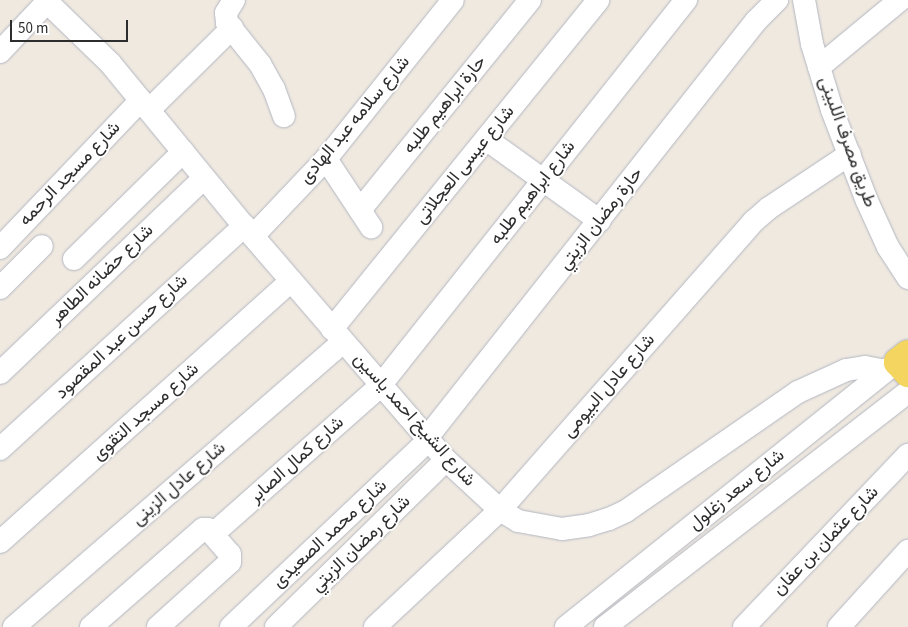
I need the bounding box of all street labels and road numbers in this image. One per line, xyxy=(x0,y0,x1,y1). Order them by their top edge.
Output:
street label: شارع سلامه عبد الهادى xyxy=(295,52,415,188)
street label: حارة ابراهيم طلبه xyxy=(399,52,491,158)
street label: طريق مصرف اللبينى xyxy=(813,74,881,210)
street label: شارع عيسى العجلاتى xyxy=(411,101,519,229)
street label: شارع مسجد الرحمه xyxy=(15,117,125,231)
street label: شارع ابراهيم طلبه xyxy=(486,137,580,249)
street label: حارة رمضان الزيتي xyxy=(554,164,648,274)
street label: شارع حضانه الطاهر xyxy=(46,220,158,330)
street label: شارع حسن عبد المقصود xyxy=(51,270,193,404)
street label: شارع عادل البيومى xyxy=(558,330,660,442)
street label: شارع الشيخ احمد ياسين xyxy=(348,349,480,491)
street label: شارع مسجد التقوى xyxy=(88,358,204,466)
street label: شارع كمال الصابر xyxy=(245,412,349,508)
street label: شارع عادل الزينى xyxy=(128,437,230,531)
street label: شارع سعد زغلول xyxy=(685,445,789,535)
street label: شارع محمد الصعيدى xyxy=(268,475,392,593)
street label: شارع عثمان بن عفان xyxy=(768,482,884,600)
street label: شارع رمضان الزيتي xyxy=(307,491,415,597)

